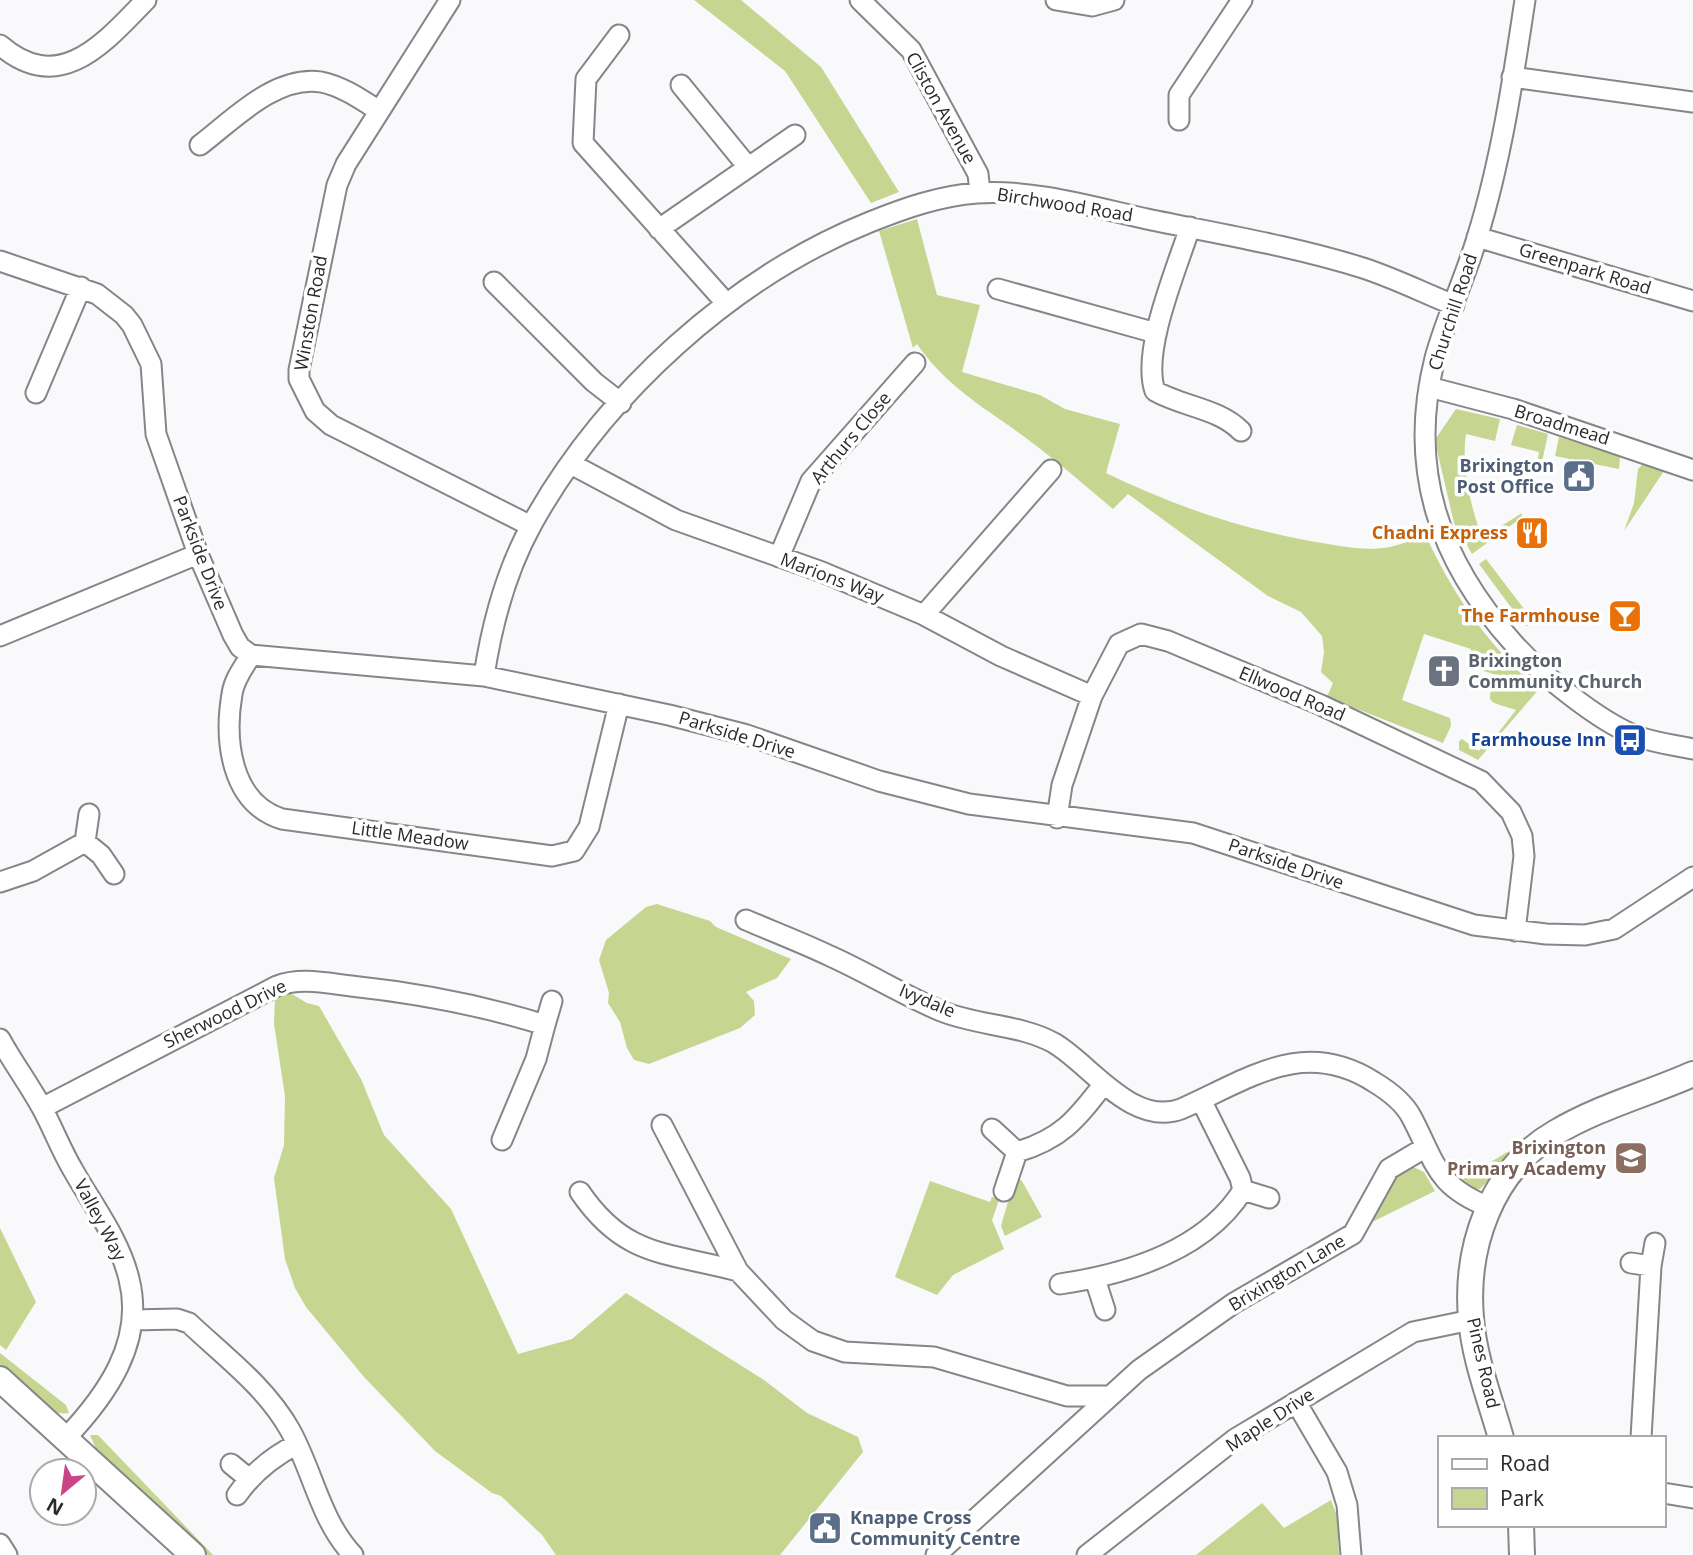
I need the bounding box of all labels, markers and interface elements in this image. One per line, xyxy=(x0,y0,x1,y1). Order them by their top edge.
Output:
street label: Cliston Avenue xyxy=(901,47,983,168)
street label: Birchwood Road xyxy=(995,181,1135,227)
street label: Greenpark Road xyxy=(1516,237,1654,300)
street label: Churchill Road xyxy=(1422,250,1482,373)
street label: Winston Road xyxy=(288,253,332,372)
street label: Arthurs Close xyxy=(805,386,896,488)
street label: Broadmead xyxy=(1512,398,1613,450)
place label: Brixington Post Office xyxy=(1456,453,1554,498)
public building icon: Brixington Post Office xyxy=(1560,457,1598,495)
street label: Parkside Drive xyxy=(168,492,234,613)
restaurant icon: Chadni Express xyxy=(1513,514,1551,552)
place label: Chadni Express xyxy=(1372,520,1508,544)
street label: Marions Way xyxy=(777,546,888,608)
bar icon: The Farmhouse xyxy=(1606,597,1644,635)
place label: The Farmhouse xyxy=(1461,603,1600,627)
place label: Brixington Community Church xyxy=(1468,648,1642,693)
church icon: Brixington Community Church xyxy=(1425,652,1463,690)
street label: Ellwood Road xyxy=(1236,660,1349,726)
street label: Parkside Drive xyxy=(676,705,798,763)
bus stop icon: Farmhouse Inn xyxy=(1611,721,1649,759)
place label: Farmhouse Inn xyxy=(1471,727,1606,751)
street label: Little Meadow xyxy=(350,815,470,855)
street label: Parkside Drive xyxy=(1225,832,1347,894)
street label: Sherwood Drive xyxy=(159,973,290,1053)
street label: Ivydale xyxy=(896,978,959,1023)
place label: Brixington Primary Academy xyxy=(1447,1135,1607,1180)
school or university icon: Brixington Primary Academy xyxy=(1612,1139,1650,1177)
street label: Valley Way xyxy=(69,1174,133,1265)
street label: Brixington Lane xyxy=(1224,1228,1349,1316)
street label: Pines Road xyxy=(1462,1315,1506,1411)
street label: Maple Drive xyxy=(1221,1382,1318,1457)
legend xyxy=(1438,1436,1665,1527)
text: Road xyxy=(1500,1449,1550,1477)
north arrow xyxy=(28,1457,98,1527)
text: Park xyxy=(1500,1484,1544,1512)
text: N xyxy=(42,1492,68,1522)
place label: Knappe Cross Community Centre xyxy=(850,1505,1020,1550)
public building icon: Knappe Cross Community Centre xyxy=(806,1509,844,1547)

